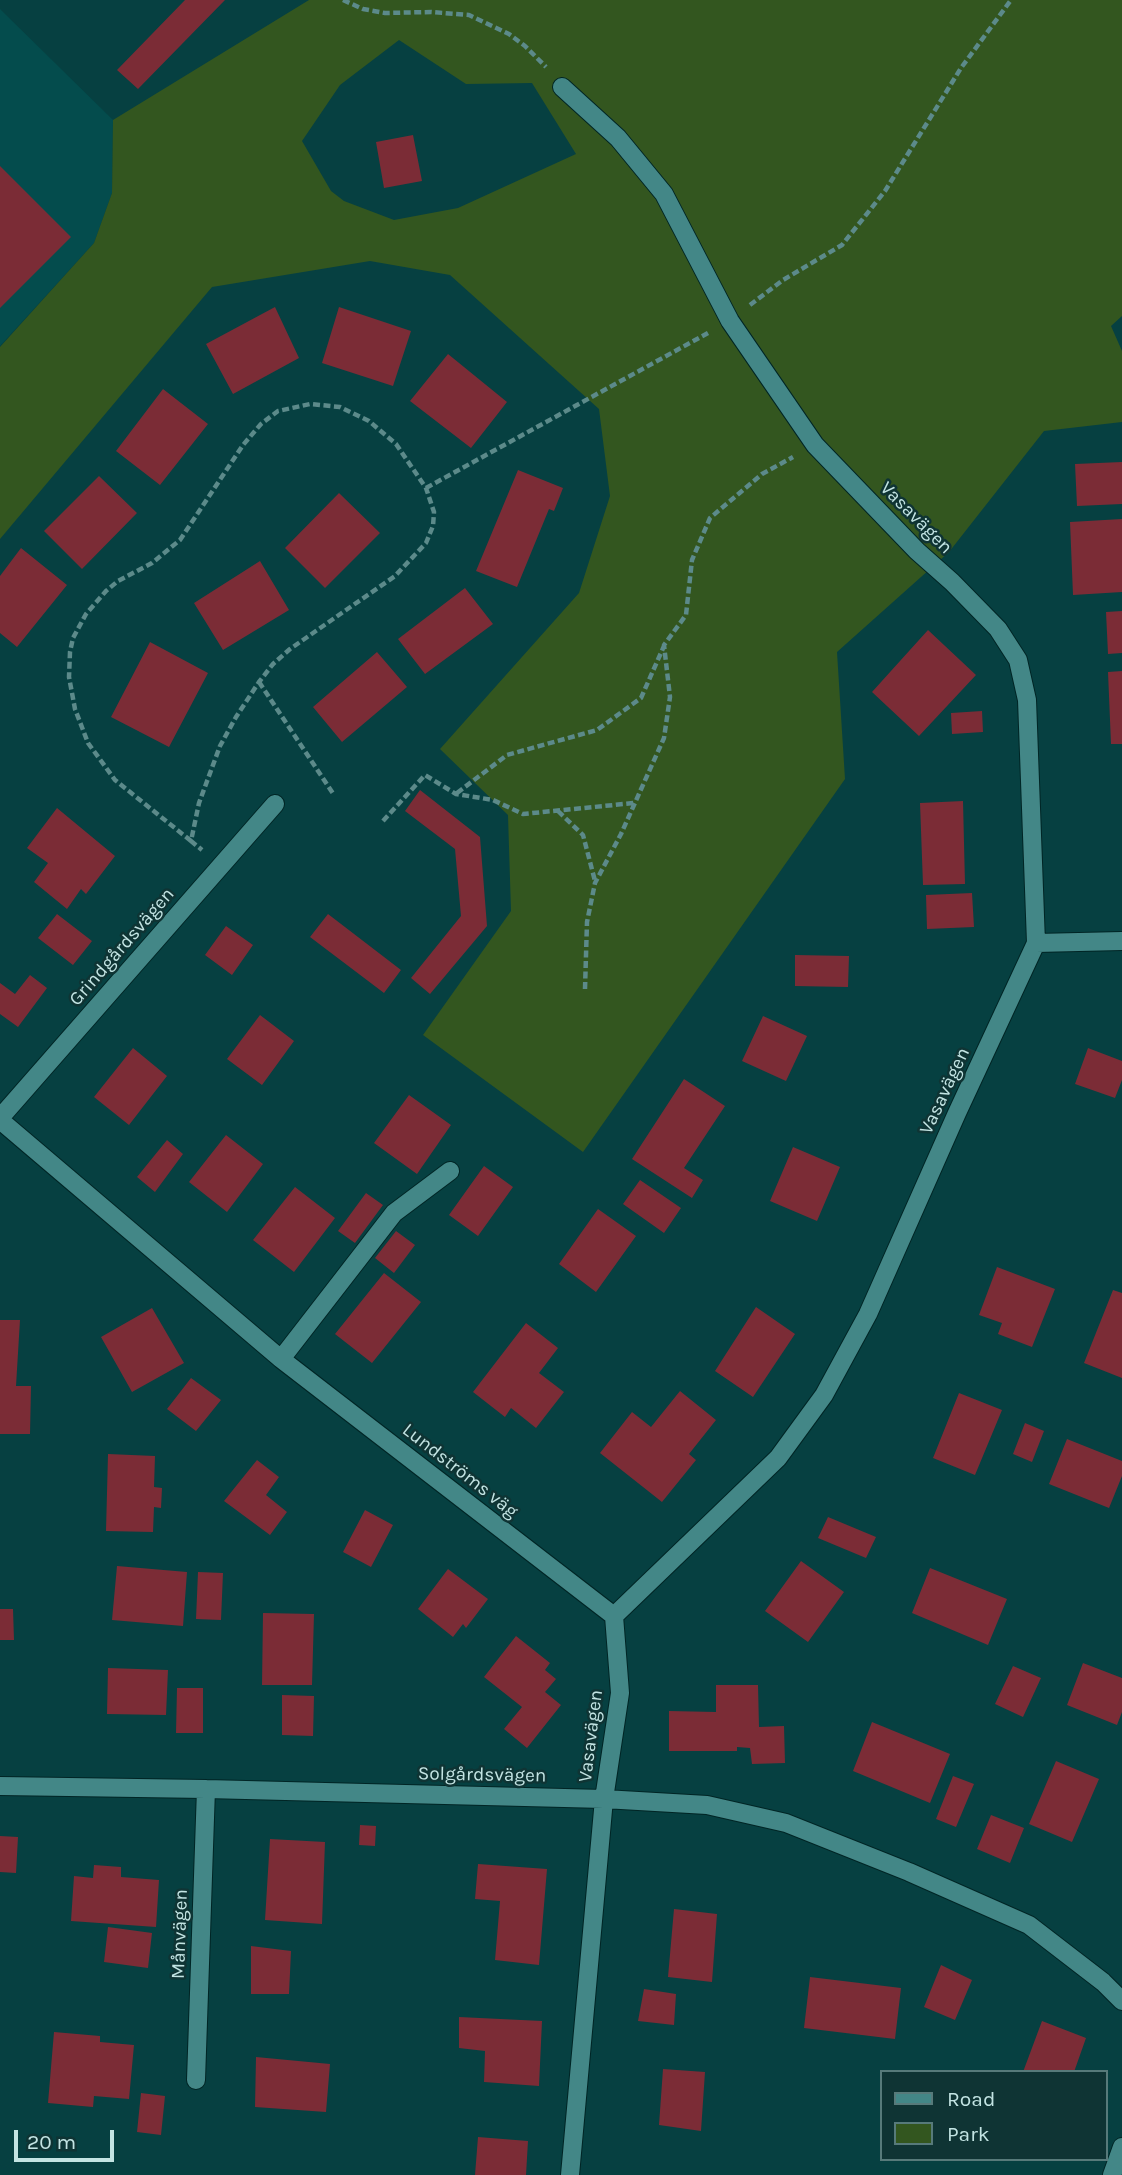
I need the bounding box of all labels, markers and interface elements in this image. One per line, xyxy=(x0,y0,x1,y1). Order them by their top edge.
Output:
street label: Vasavägen xyxy=(875,477,957,559)
street label: Grindgårdsvägen xyxy=(65,883,179,1011)
street label: Vasavägen xyxy=(915,1044,975,1138)
street label: Lundströms väg xyxy=(398,1419,522,1523)
street label: Vasavägen xyxy=(574,1688,608,1784)
street label: Solgårdsvägen xyxy=(418,1762,546,1788)
street label: Månvägen xyxy=(167,1889,193,1979)
legend xyxy=(880,2070,1108,2161)
text: Road xyxy=(947,2087,995,2111)
scale bar xyxy=(18,2116,117,2160)
text: Park xyxy=(947,2122,990,2146)
text: 20 m xyxy=(27,2130,76,2154)

